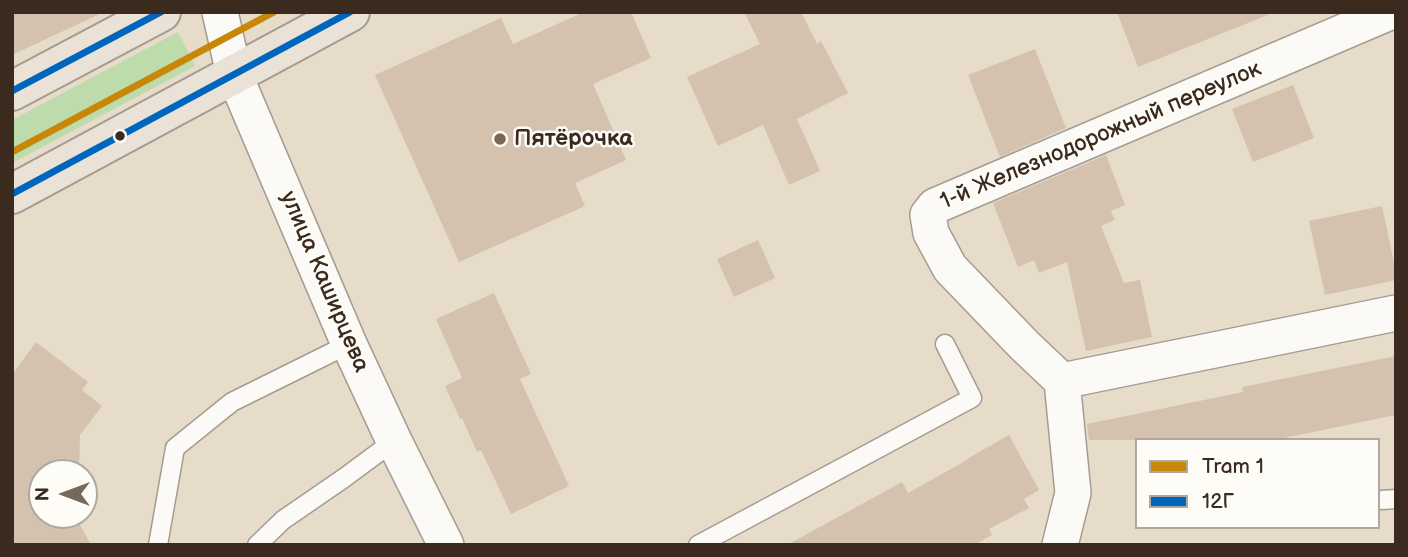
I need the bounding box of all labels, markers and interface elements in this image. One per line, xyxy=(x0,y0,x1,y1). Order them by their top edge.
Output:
street label: 1-й Железнодорожный переулок xyxy=(936,56,1266,216)
place label: Пятёрочка xyxy=(514,125,632,153)
unlabelled marker xyxy=(113,129,127,143)
marker: Пятёрочка xyxy=(492,131,508,147)
street label: улица Каширцева xyxy=(273,187,375,377)
legend xyxy=(1135,438,1380,529)
text: Tram 1 xyxy=(1202,454,1264,479)
north arrow xyxy=(28,459,98,529)
text: N xyxy=(32,487,55,501)
text: 12Г xyxy=(1202,489,1234,514)

